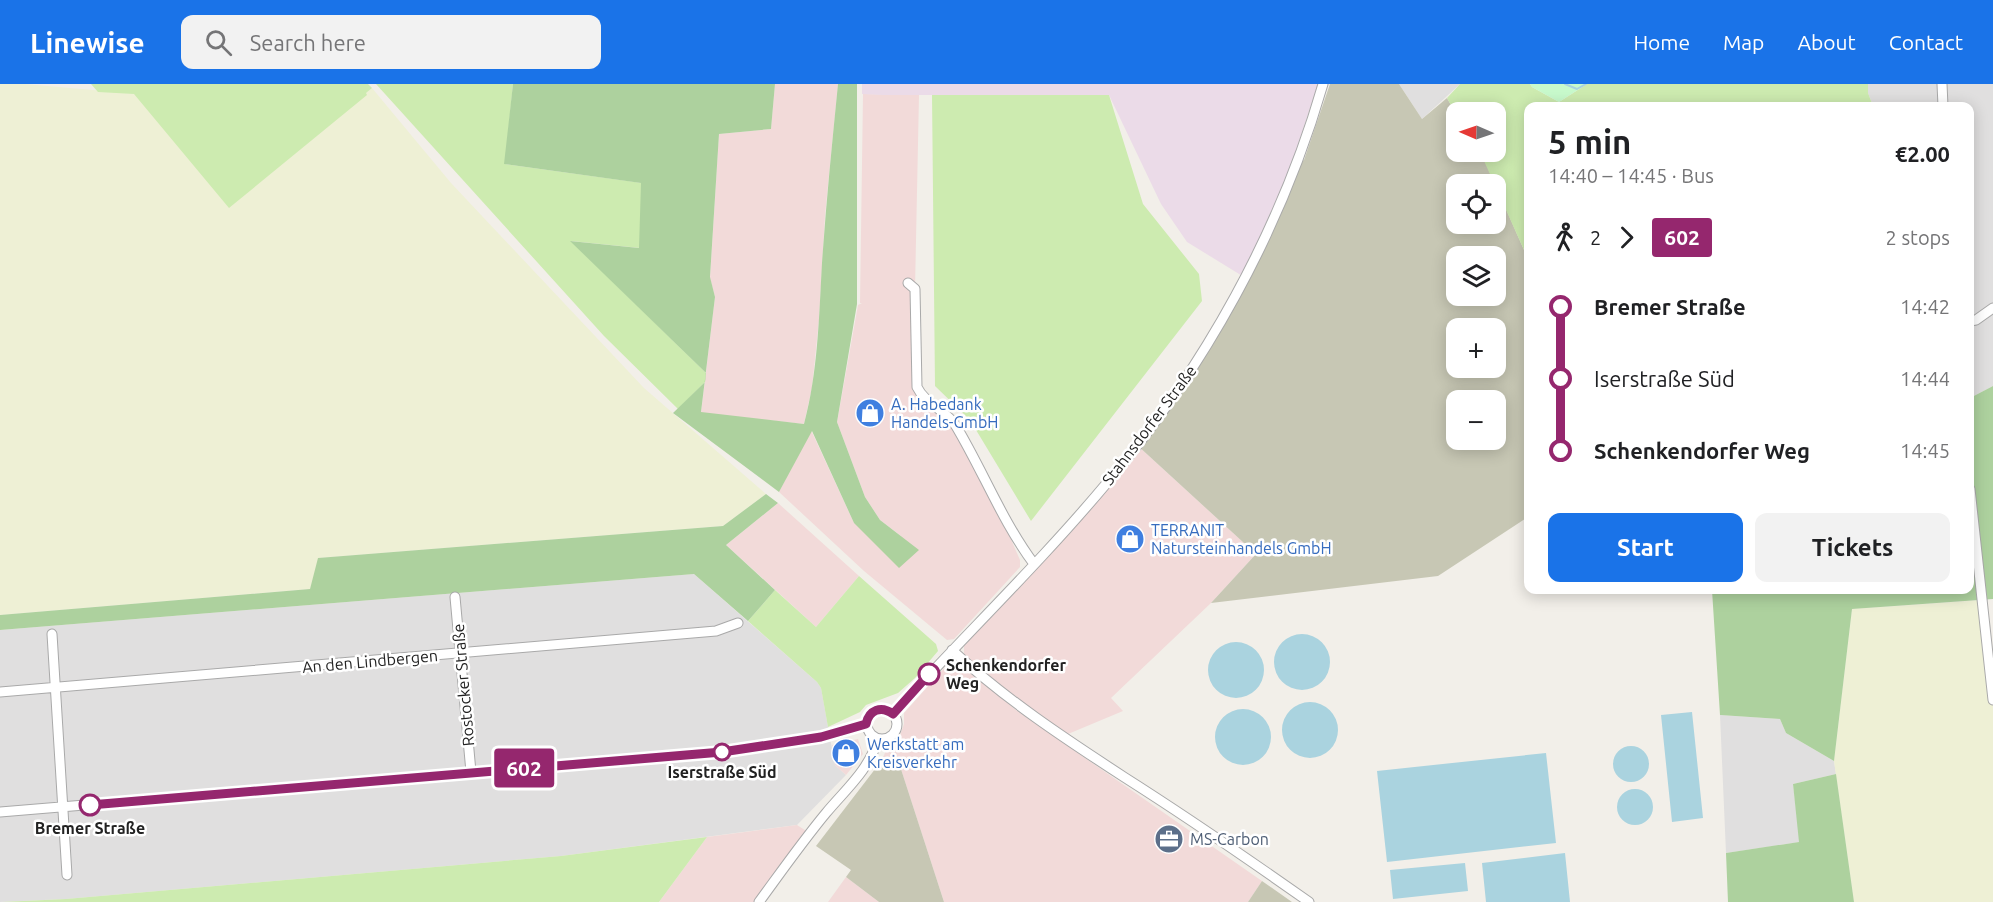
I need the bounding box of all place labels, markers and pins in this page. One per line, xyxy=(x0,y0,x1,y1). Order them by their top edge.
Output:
place label: A. Habedank Handels-GmbH xyxy=(891,395,998,431)
shop icon: A. Habedank Handels-GmbH xyxy=(854,397,886,429)
place label: TERRANIT Natursteinhandels GmbH xyxy=(1151,521,1332,557)
shop icon: TERRANIT Natursteinhandels GmbH xyxy=(1114,523,1146,555)
place label: Schenkendorfer Weg xyxy=(946,656,1066,692)
marker: Schenkendorfer Weg xyxy=(918,663,940,685)
place label: Werkstatt am Kreisverkehr xyxy=(867,735,964,771)
shop icon: Werkstatt am Kreisverkehr xyxy=(830,737,862,769)
marker: Iserstraße Süd xyxy=(713,743,731,761)
place label: Iserstraße Süd xyxy=(667,763,777,781)
marker: Bremer Straße xyxy=(79,794,101,816)
place label: Bremer Straße xyxy=(35,819,145,837)
office icon: MS-Carbon xyxy=(1153,823,1185,855)
place label: MS-Carbon xyxy=(1190,830,1269,848)

